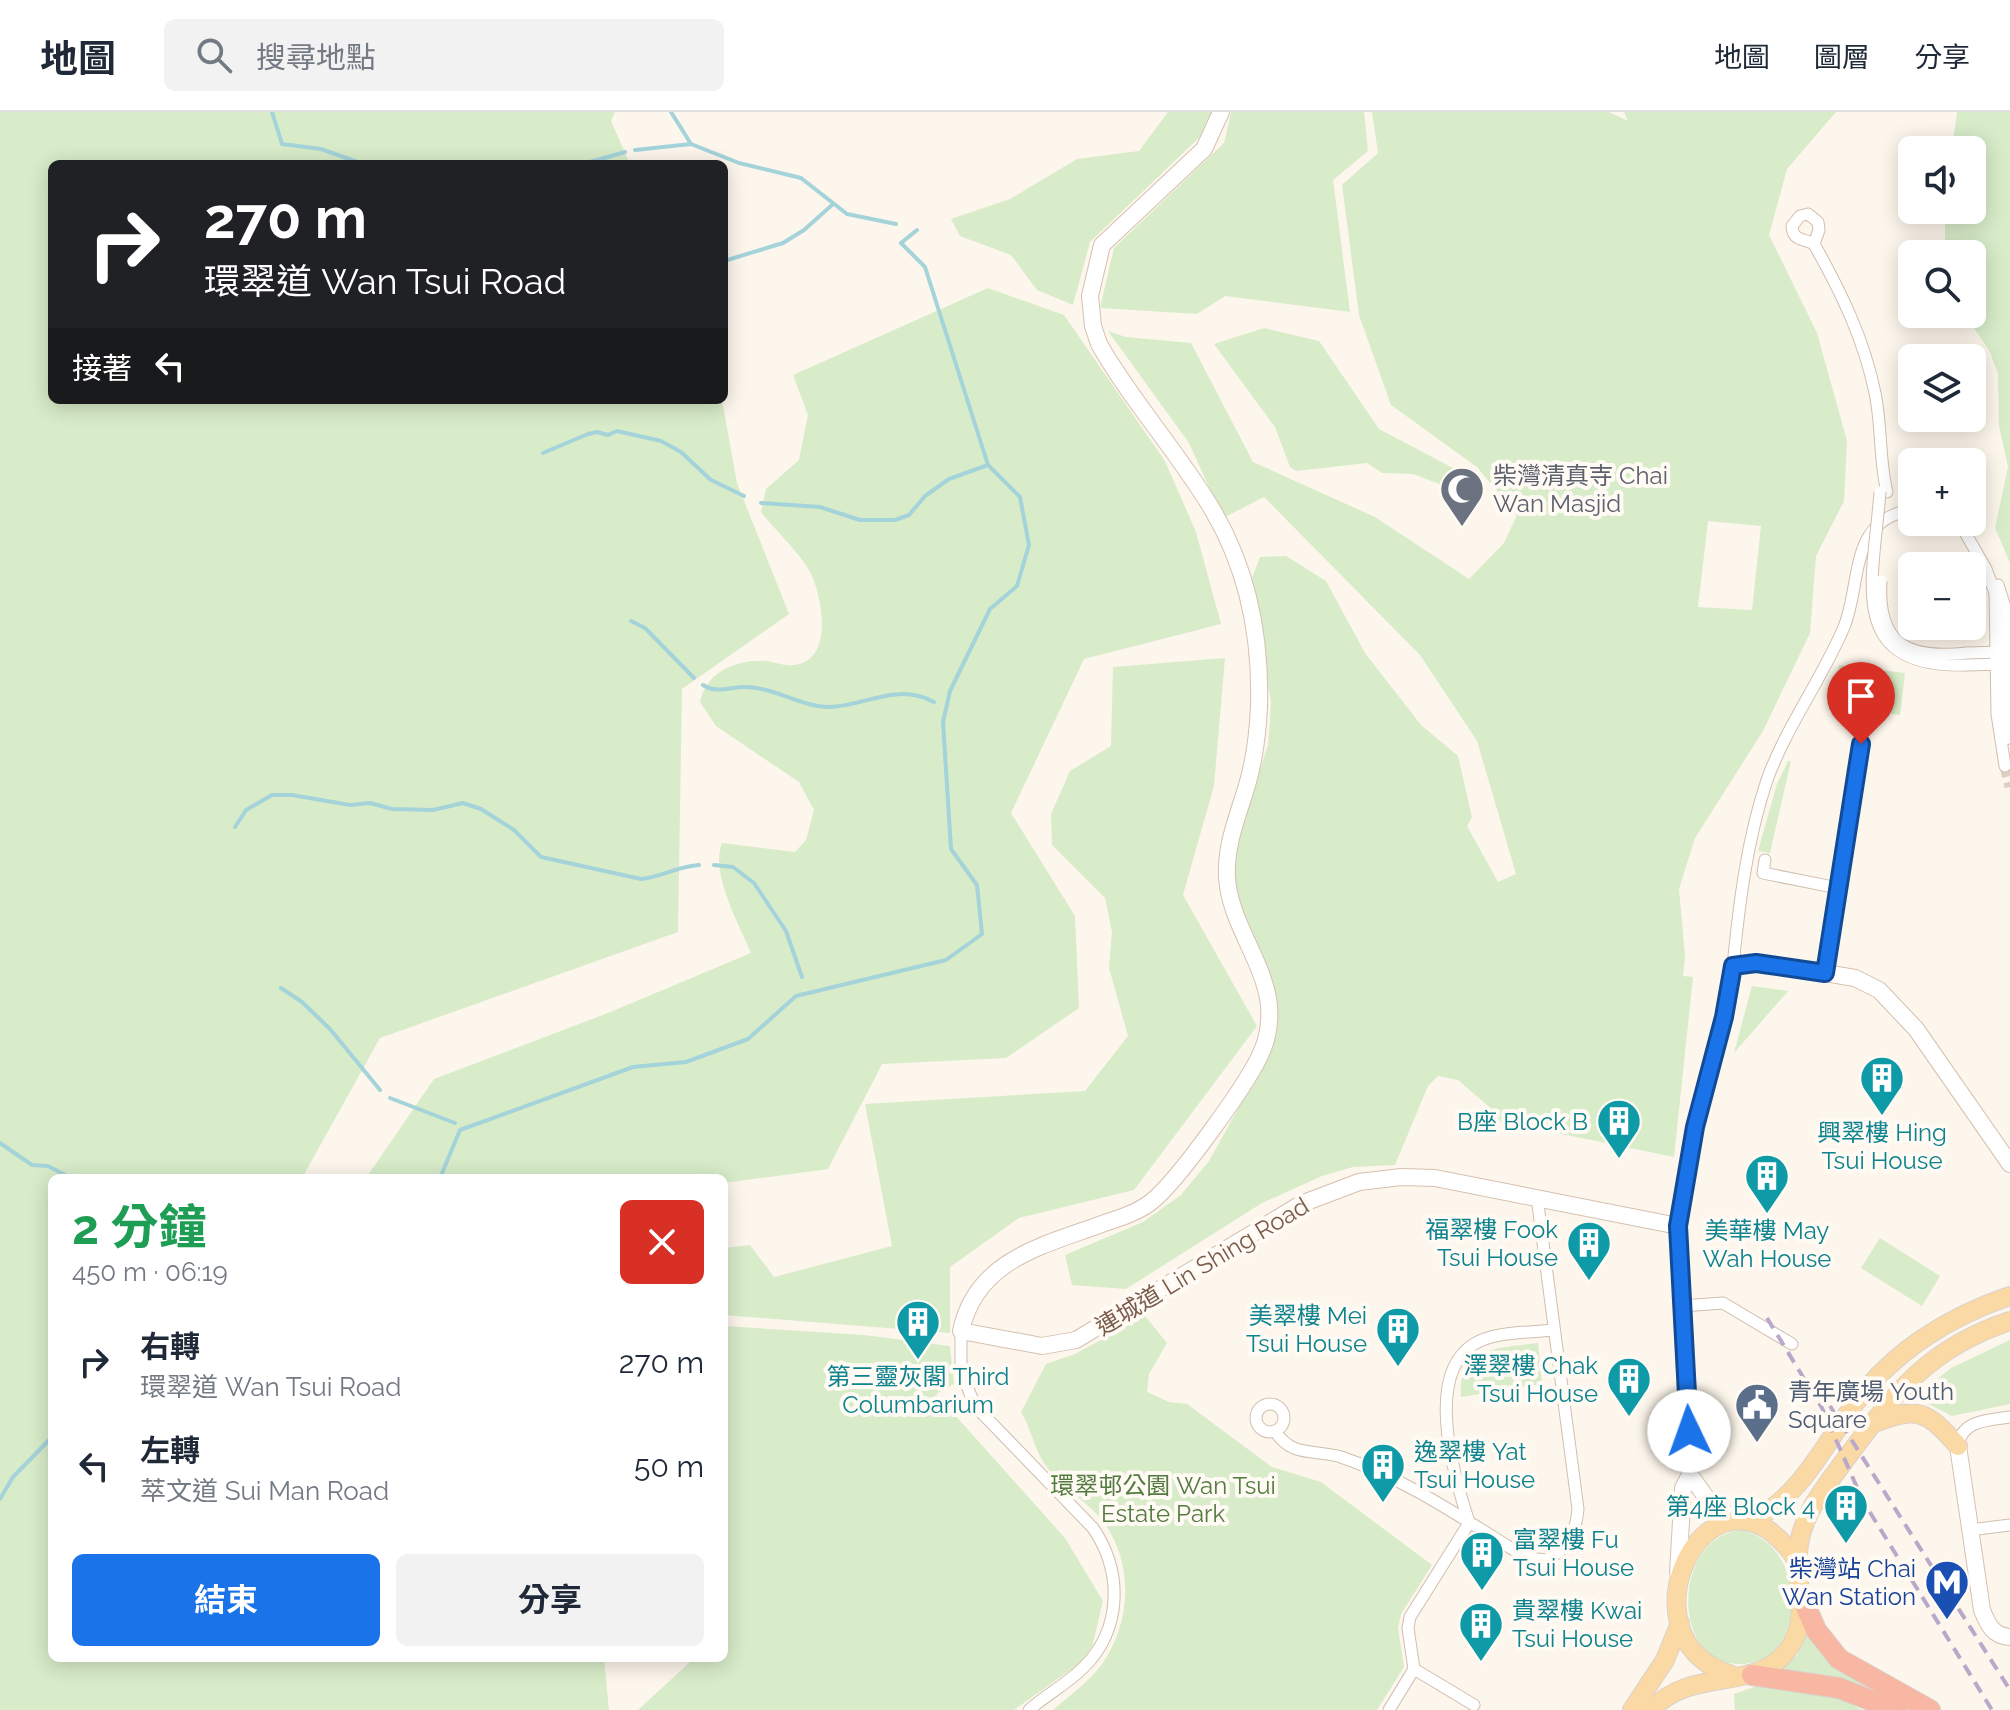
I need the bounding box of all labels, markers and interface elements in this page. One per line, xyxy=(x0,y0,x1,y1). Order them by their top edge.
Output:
search box xyxy=(164,19,724,91)
icon: search xyxy=(192,33,236,77)
text: 地圖 xyxy=(40,36,116,81)
text: 搜尋地點 xyxy=(256,40,376,75)
text: 地圖 xyxy=(1714,41,1770,74)
text: 圖層 xyxy=(1814,41,1870,74)
text: 分享 xyxy=(1914,41,1970,74)
map controls xyxy=(1898,136,1986,640)
button: sound xyxy=(1898,136,1986,224)
text: 270 m xyxy=(204,185,367,251)
icon: right xyxy=(72,192,176,296)
button: search xyxy=(1898,240,1986,328)
text: 環翠道 Wan Tsui Road xyxy=(204,260,566,302)
icon: left xyxy=(148,344,192,388)
button: layers xyxy=(1898,344,1986,432)
text: 接著 xyxy=(72,351,132,386)
button: + xyxy=(1898,448,1986,536)
place label: 柴灣清真寺 Chai Wan Masjid xyxy=(1493,461,1668,518)
mosque icon: 柴灣清真寺 Chai Wan Masjid xyxy=(1438,465,1486,528)
button: − xyxy=(1898,552,1986,640)
pin xyxy=(1827,662,1895,744)
icon: arrive xyxy=(1839,674,1883,718)
building icon: 興翠樓 Hing Tsui House xyxy=(1858,1054,1906,1117)
building icon: B座 Block B xyxy=(1595,1097,1643,1160)
place label: B座 Block B xyxy=(1457,1107,1588,1136)
place label: 興翠樓 Hing Tsui House xyxy=(1817,1118,1947,1175)
building icon: 美華樓 May Wah House xyxy=(1743,1152,1791,1215)
street label: 連城道 Lin Shing Road xyxy=(1090,1191,1314,1341)
text: 2 分鐘 xyxy=(72,1199,207,1255)
button: close xyxy=(620,1200,704,1284)
place label: 福翠樓 Fook Tsui House xyxy=(1425,1215,1558,1272)
place label: 美華樓 May Wah House xyxy=(1703,1216,1831,1273)
building icon: 福翠樓 Fook Tsui House xyxy=(1565,1219,1613,1282)
text: 450 m · 06:19 xyxy=(72,1257,228,1287)
building icon: 第三靈灰閣 Third Columbarium xyxy=(894,1298,942,1361)
place label: 美翠樓 Mei Tsui House xyxy=(1246,1301,1367,1358)
building icon: 美翠樓 Mei Tsui House xyxy=(1374,1305,1422,1368)
text: 右轉 xyxy=(140,1329,200,1364)
icon: right xyxy=(72,1340,116,1384)
text: 270 m xyxy=(619,1345,704,1380)
place label: 澤翠樓 Chak Tsui House xyxy=(1464,1351,1598,1408)
building icon: 澤翠樓 Chak Tsui House xyxy=(1605,1355,1653,1418)
place label: 第三靈灰閣 Third Columbarium xyxy=(827,1362,1010,1419)
text: 環翠道 Wan Tsui Road xyxy=(140,1372,401,1402)
place label: 青年廣場 Youth Square xyxy=(1788,1377,1954,1434)
public building icon: 青年廣場 Youth Square xyxy=(1733,1381,1781,1444)
position arrow xyxy=(1647,1389,1731,1473)
text: 左轉 xyxy=(140,1433,200,1468)
place label: 逸翠樓 Yat Tsui House xyxy=(1414,1437,1535,1494)
building icon: 逸翠樓 Yat Tsui House xyxy=(1359,1441,1407,1504)
icon: left xyxy=(72,1444,116,1488)
text: 50 m xyxy=(634,1449,704,1484)
park label: 環翠邨公園 Wan Tsui Estate Park xyxy=(1050,1471,1276,1528)
text: 萃文道 Sui Man Road xyxy=(140,1476,389,1506)
building icon: 第4座 Block 4 xyxy=(1822,1482,1870,1545)
place label: 第4座 Block 4 xyxy=(1666,1492,1815,1521)
place label: 富翠樓 Fu Tsui House xyxy=(1513,1525,1634,1582)
building icon: 富翠樓 Fu Tsui House xyxy=(1458,1529,1506,1592)
button: 結束 xyxy=(72,1554,380,1646)
button: 分享 xyxy=(396,1554,704,1646)
place label: 柴灣站 Chai Wan Station xyxy=(1782,1554,1916,1611)
metro station icon: 柴灣站 Chai Wan Station xyxy=(1923,1558,1971,1621)
place label: 貴翠樓 Kwai Tsui House xyxy=(1512,1596,1642,1653)
building icon: 貴翠樓 Kwai Tsui House xyxy=(1457,1600,1505,1663)

